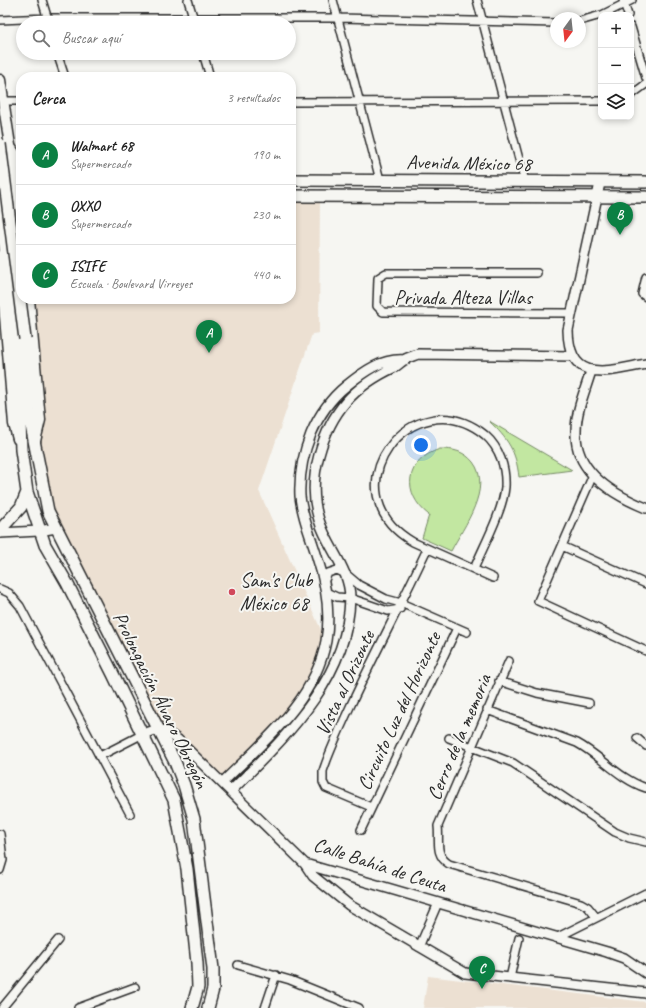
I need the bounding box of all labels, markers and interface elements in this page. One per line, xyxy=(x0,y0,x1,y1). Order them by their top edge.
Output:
north arrow xyxy=(550,12,586,48)
map controls xyxy=(598,12,634,120)
button: + xyxy=(598,12,634,48)
search box xyxy=(16,16,296,60)
icon: search xyxy=(30,27,52,49)
text: Buscar aquí xyxy=(62,29,121,48)
button: − xyxy=(598,48,634,84)
button: layers xyxy=(598,84,634,120)
text: Cerca xyxy=(32,88,65,109)
text: 3 resultados xyxy=(227,90,280,106)
text: Walmart 68 xyxy=(70,137,133,156)
text: A xyxy=(42,147,48,163)
text: 190 m xyxy=(252,147,280,163)
street label: Avenida México 68 xyxy=(406,149,534,177)
text: Supermercado xyxy=(70,156,131,172)
text: OXXO xyxy=(70,197,100,216)
pin: B xyxy=(607,202,633,235)
text: B xyxy=(42,207,48,223)
text: 230 m xyxy=(252,207,280,223)
text: Supermercado xyxy=(70,216,131,232)
text: ISIFE xyxy=(70,257,105,276)
text: C xyxy=(42,267,48,283)
text: 440 m xyxy=(252,267,280,283)
text: Escuela · Boulevard Virreyes xyxy=(70,276,192,292)
street label: Privada Alteza Villas xyxy=(394,285,534,310)
pin: A xyxy=(196,320,222,353)
your location xyxy=(411,435,431,455)
place label: Sam's Club México 68 xyxy=(240,568,314,616)
marker: Sam's Club México 68 xyxy=(227,587,237,597)
street label: Prolongación Álvaro Obregón xyxy=(107,608,215,793)
street label: Vista al Orizonte xyxy=(310,625,381,739)
street label: Circuito Luz del Horizonte xyxy=(351,627,447,794)
street label: Cerro de la memoria xyxy=(421,668,498,804)
street label: Calle Bahía de Ceuta xyxy=(310,832,452,899)
pin: C xyxy=(469,956,495,989)

